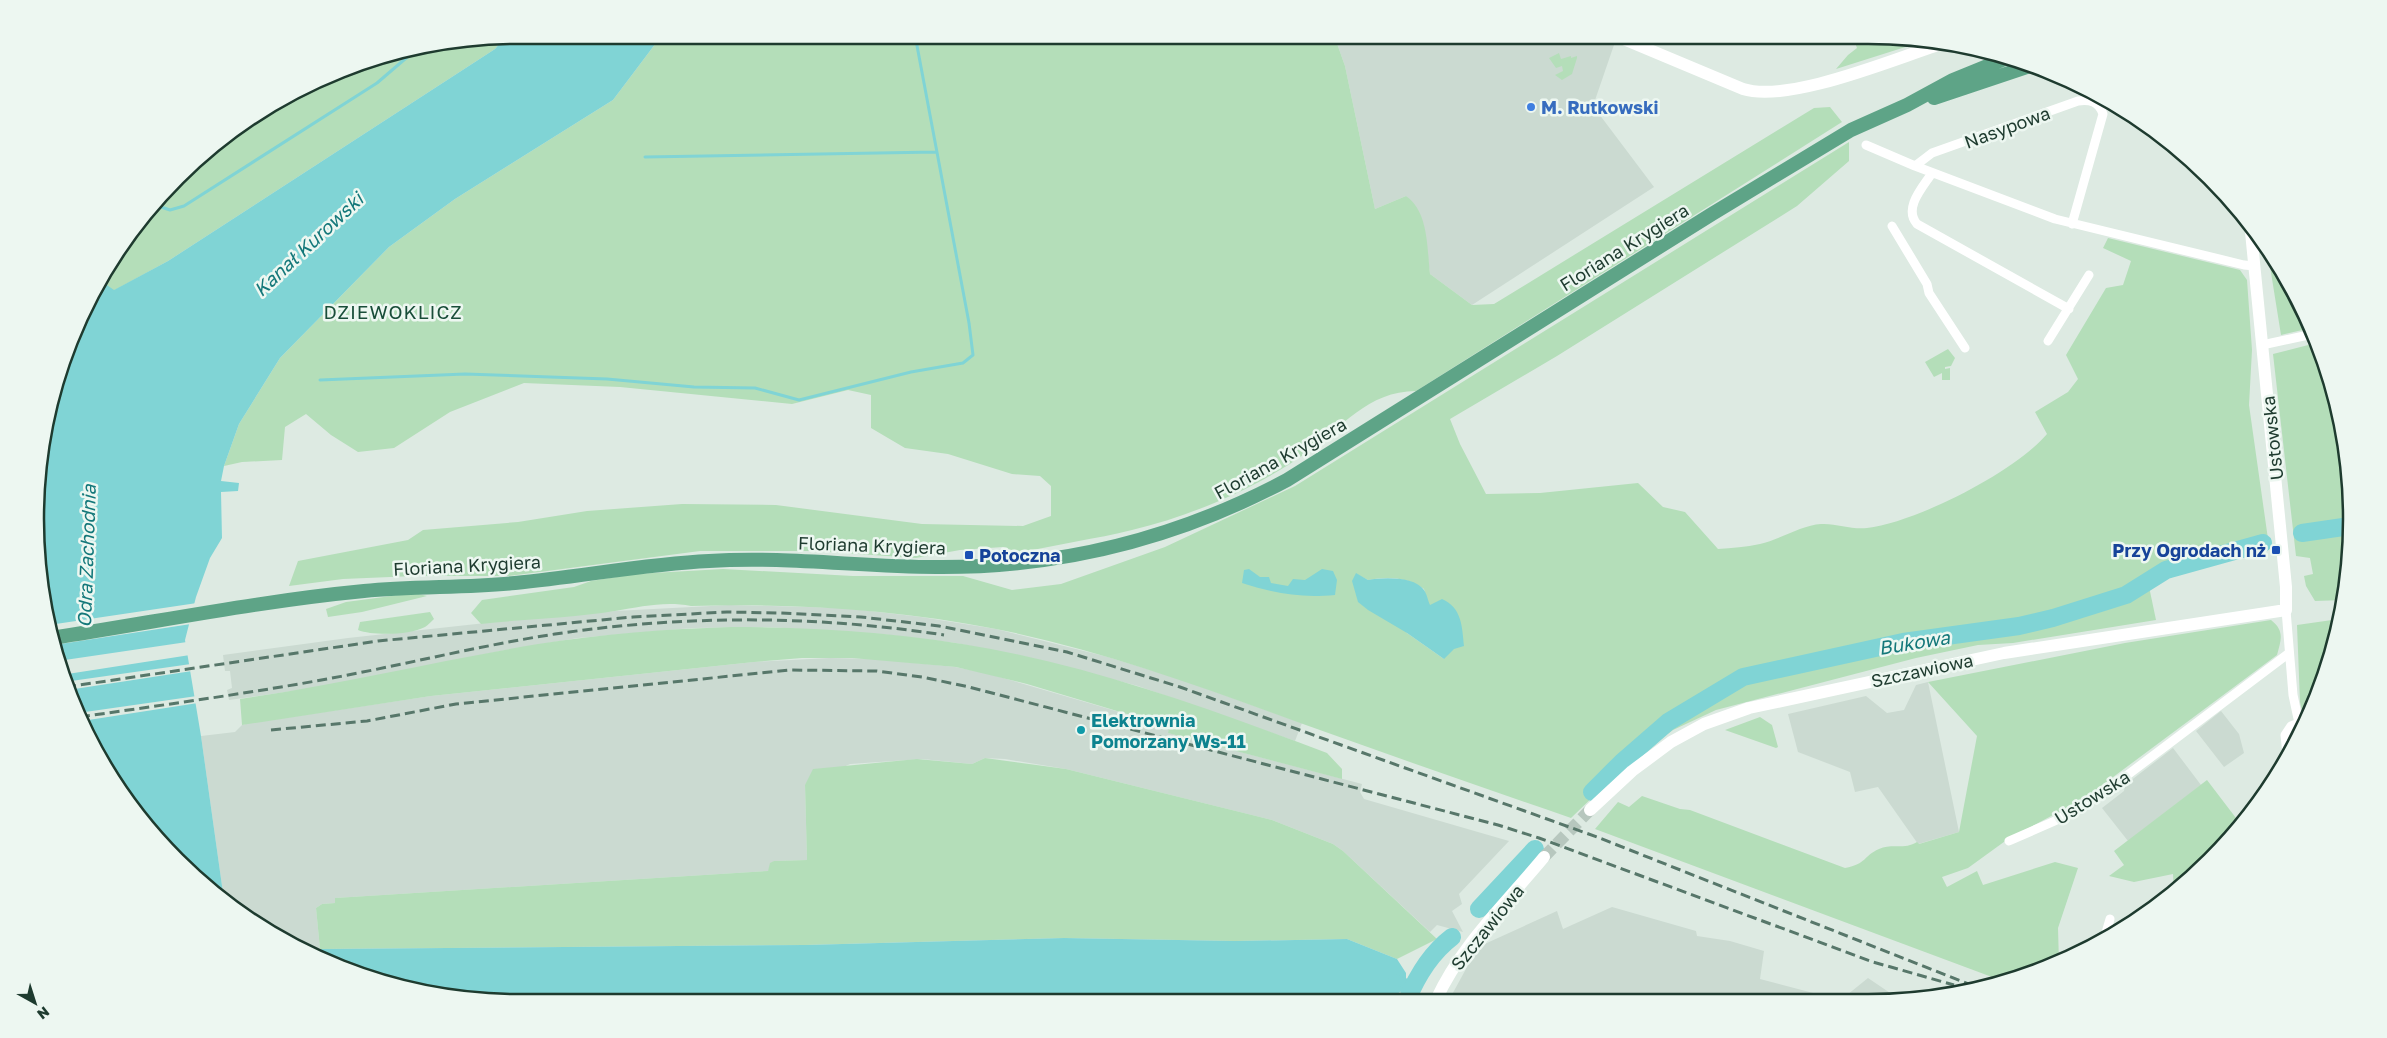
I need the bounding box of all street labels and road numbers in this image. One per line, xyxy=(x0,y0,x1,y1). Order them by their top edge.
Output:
street label: Nasypowa xyxy=(1961,101,2053,153)
street label: Floriana Krygiera xyxy=(1555,198,1693,296)
street label: Ustowska xyxy=(2257,395,2287,481)
street label: Floriana Krygiera xyxy=(1210,413,1350,503)
street label: Floriana Krygiera xyxy=(798,531,946,559)
street label: Floriana Krygiera xyxy=(393,550,541,580)
street label: Szczawiowa xyxy=(1869,648,1975,692)
street label: Ustowska xyxy=(2050,765,2134,829)
street label: Szczawiowa xyxy=(1446,880,1528,974)

